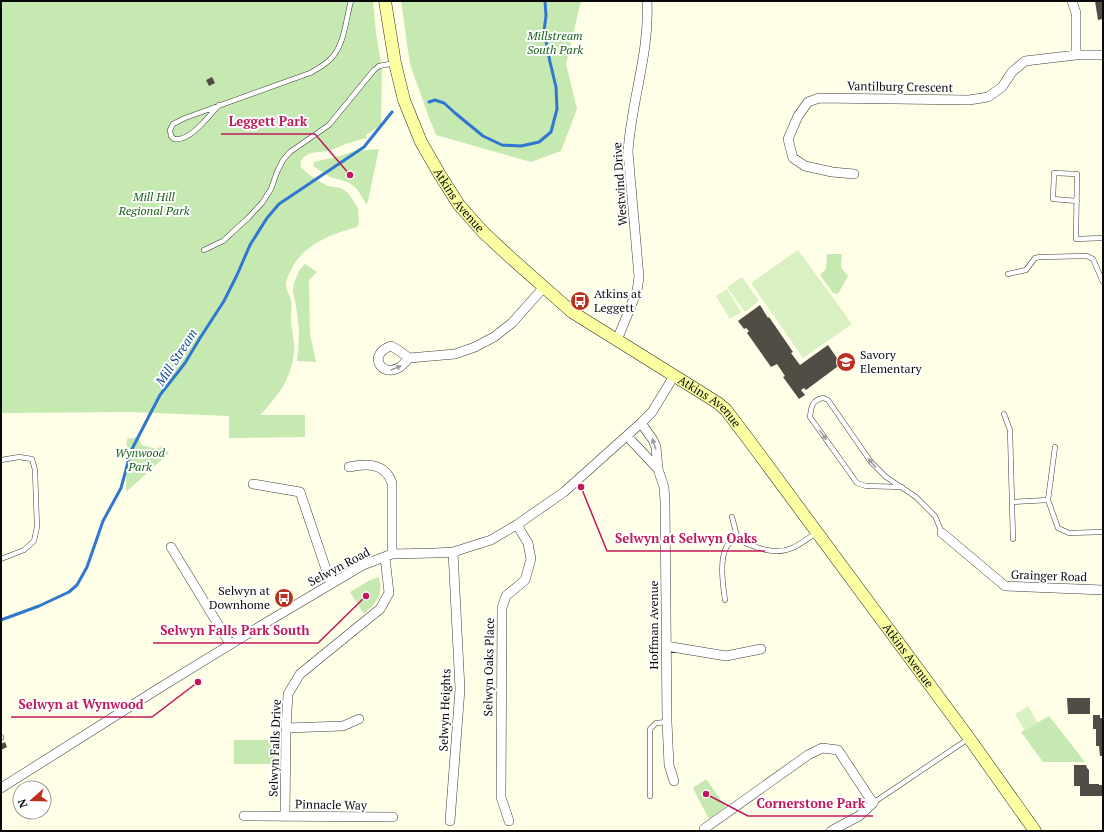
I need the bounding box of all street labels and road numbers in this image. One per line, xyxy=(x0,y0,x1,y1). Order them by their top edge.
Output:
street label: Vantilburg Crescent xyxy=(847,78,954,95)
street label: Westwind Drive xyxy=(609,142,630,226)
street label: Atkins Avenue xyxy=(431,165,488,235)
street label: Atkins Avenue xyxy=(675,372,744,430)
street label: Selwyn Road xyxy=(305,544,373,589)
street label: Grainger Road xyxy=(1011,567,1088,584)
street label: Hoffman Avenue xyxy=(646,580,661,670)
street label: Selwyn Oaks Place xyxy=(480,617,497,716)
street label: Atkins Avenue xyxy=(880,620,937,690)
street label: Selwyn Heights xyxy=(436,668,453,752)
street label: Selwyn Falls Drive xyxy=(265,699,284,797)
street label: Pinnacle Way xyxy=(295,796,368,813)

